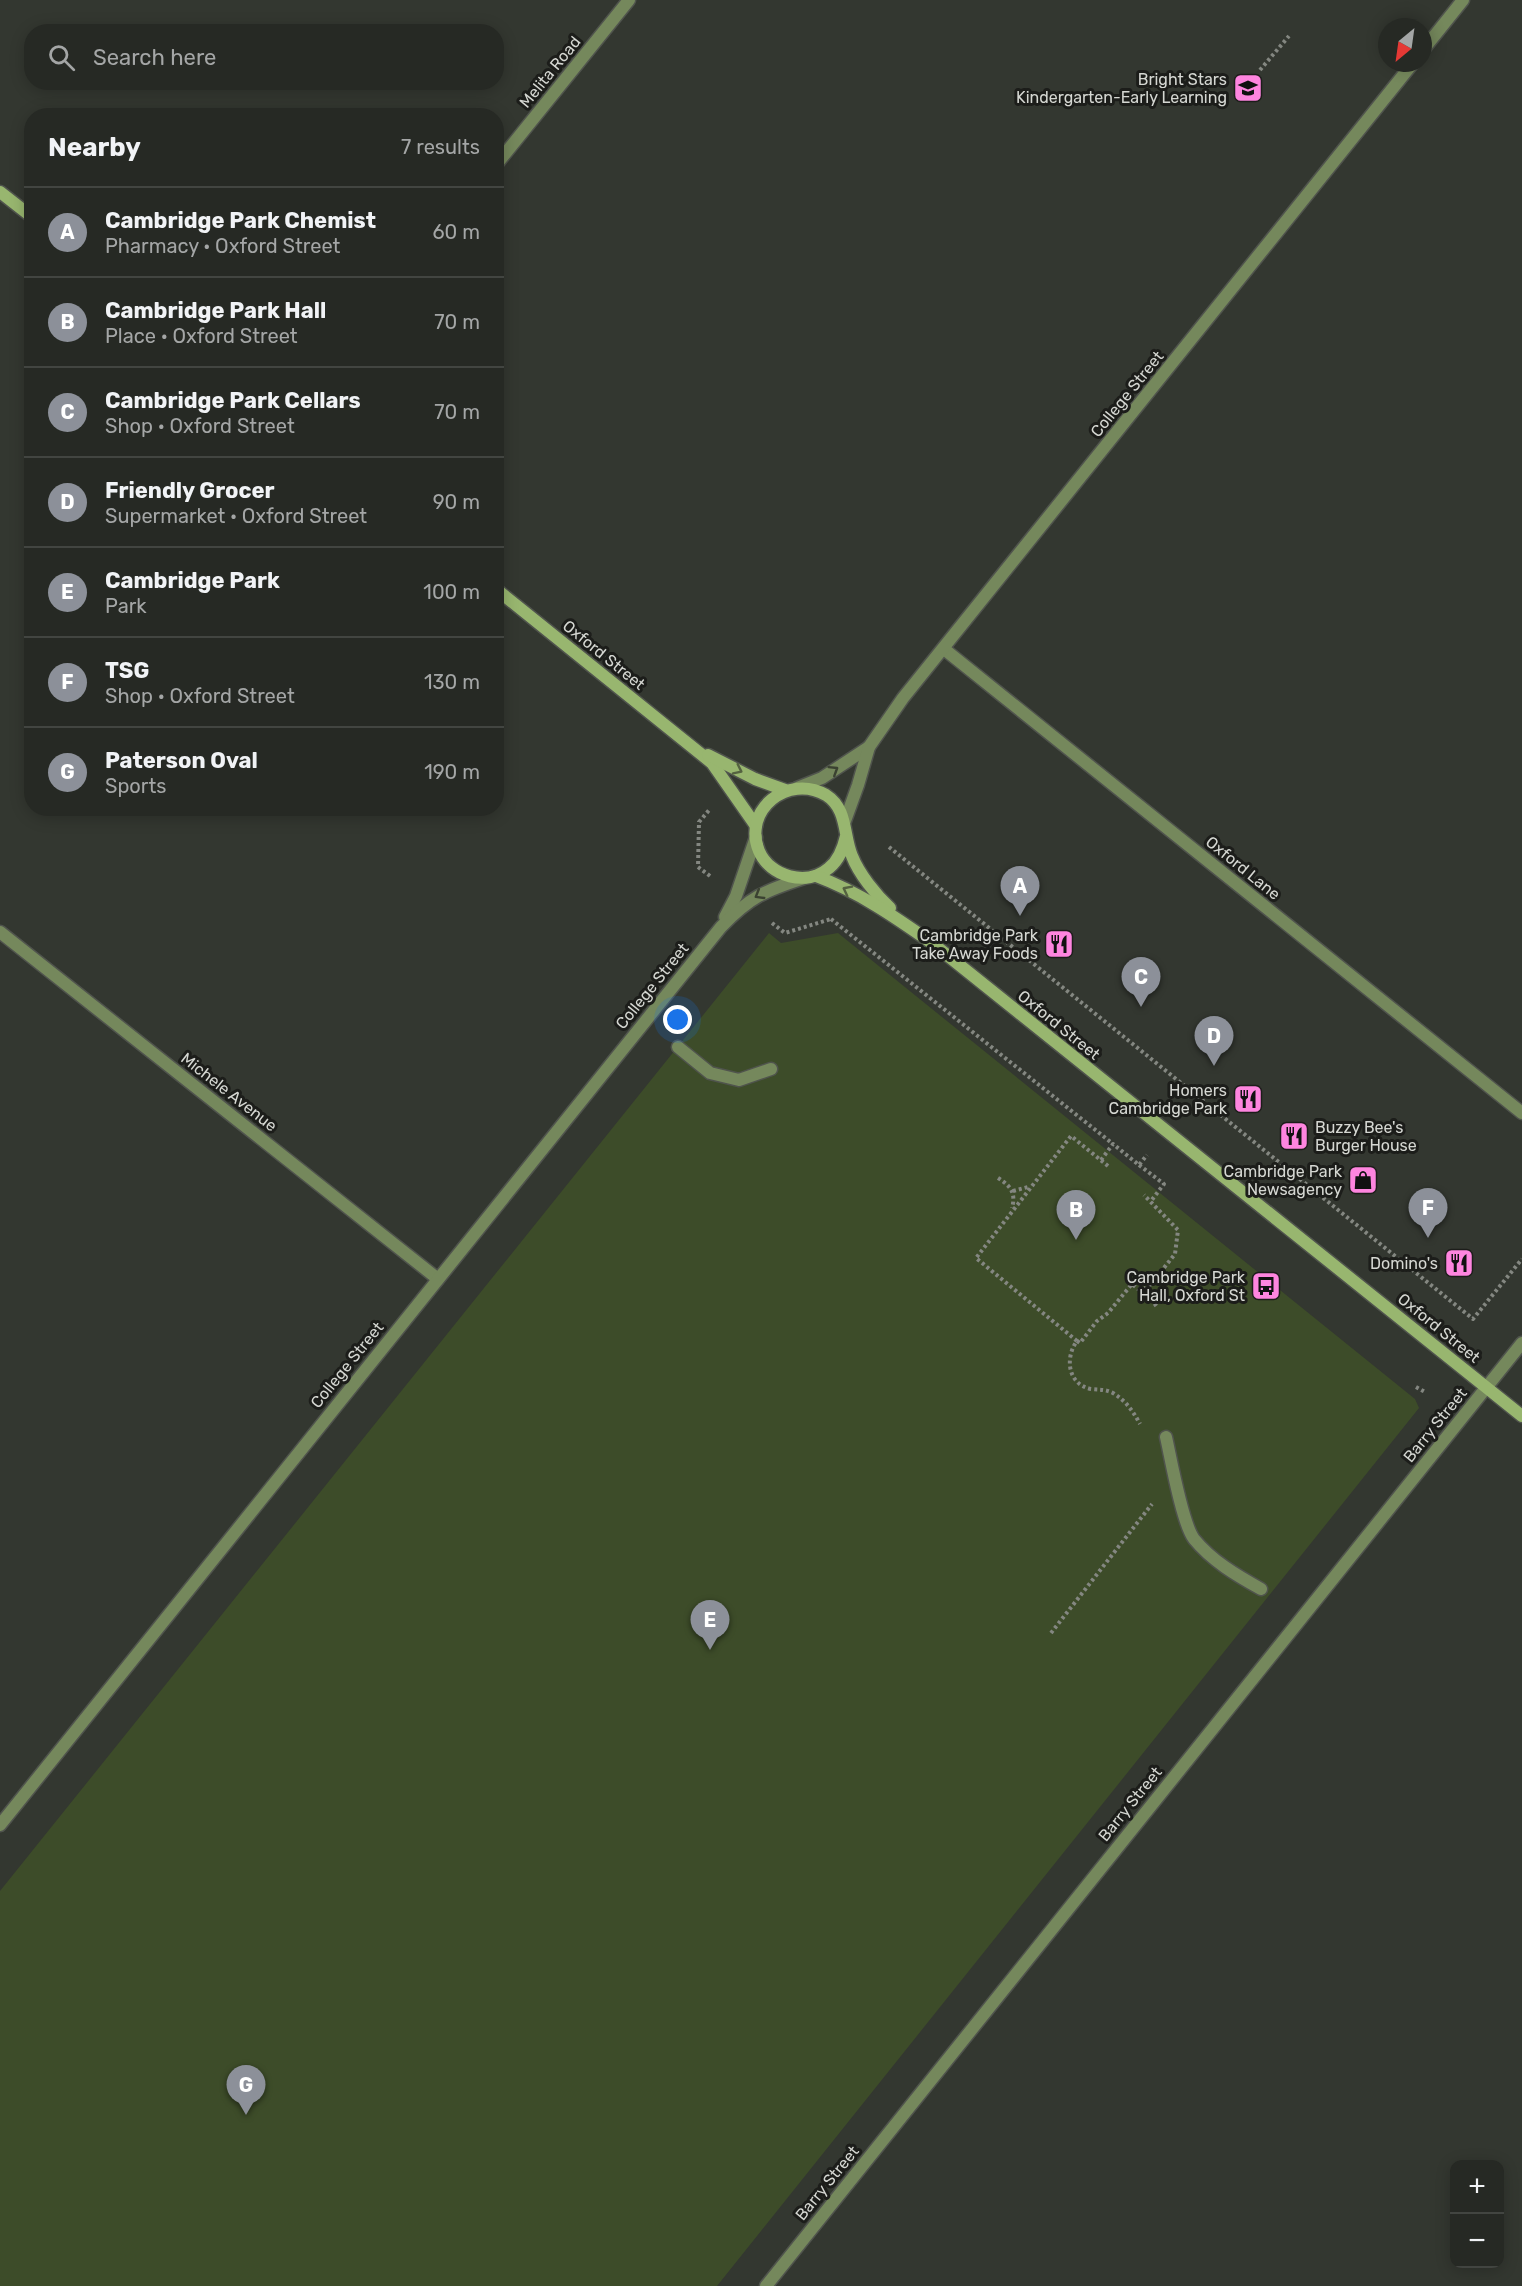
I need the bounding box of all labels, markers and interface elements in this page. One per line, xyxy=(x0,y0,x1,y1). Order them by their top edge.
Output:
north arrow xyxy=(1378,18,1432,72)
search box xyxy=(24,24,504,90)
street label: Melita Road xyxy=(515,32,585,112)
icon: search xyxy=(45,41,78,74)
text: Search here xyxy=(93,44,216,71)
place label: Bright Stars Kindergarten-Early Learning xyxy=(1016,70,1227,107)
school or university icon: Bright Stars Kindergarten-Early Learning xyxy=(1232,72,1264,104)
text: Nearby xyxy=(48,132,141,163)
text: 7 results xyxy=(401,135,480,159)
text: Cambridge Park Chemist xyxy=(105,207,376,234)
text: A xyxy=(60,220,75,244)
text: 60 m xyxy=(433,220,480,244)
text: Pharmacy · Oxford Street xyxy=(105,234,340,258)
text: Cambridge Park Hall xyxy=(105,297,326,324)
text: B xyxy=(60,310,75,334)
text: 70 m xyxy=(434,310,480,334)
text: Place · Oxford Street xyxy=(105,324,298,348)
street label: College Street xyxy=(1086,347,1168,441)
text: Cambridge Park Cellars xyxy=(105,387,361,414)
text: C xyxy=(60,400,75,424)
text: 70 m xyxy=(434,400,480,424)
text: Shop · Oxford Street xyxy=(105,414,295,438)
text: Friendly Grocer xyxy=(105,477,275,504)
text: D xyxy=(60,490,75,514)
text: 90 m xyxy=(433,490,480,514)
text: Supermarket · Oxford Street xyxy=(105,504,367,528)
text: Cambridge Park xyxy=(105,567,280,594)
text: E xyxy=(61,580,74,604)
text: 100 m xyxy=(423,580,480,604)
text: Park xyxy=(105,594,147,618)
street label: Oxford Street xyxy=(559,616,649,694)
text: TSG xyxy=(105,657,149,684)
text: F xyxy=(61,670,74,694)
text: 130 m xyxy=(424,670,480,694)
text: Shop · Oxford Street xyxy=(105,684,295,708)
text: Paterson Oval xyxy=(105,747,258,774)
text: G xyxy=(60,760,75,784)
text: 190 m xyxy=(424,760,480,784)
one-way arrow xyxy=(731,762,742,774)
one-way arrow xyxy=(828,766,839,777)
text: Sports xyxy=(105,774,166,798)
street label: Oxford Lane xyxy=(1202,832,1284,904)
pin: A xyxy=(1000,866,1040,916)
one-way arrow xyxy=(843,885,854,897)
one-way arrow xyxy=(755,888,765,899)
place label: Cambridge Park Take Away Foods xyxy=(912,926,1039,963)
restaurant icon: Cambridge Park Take Away Foods xyxy=(1043,928,1075,960)
street label: College Street xyxy=(611,939,693,1033)
pin: C xyxy=(1122,958,1160,1007)
street label: Oxford Street xyxy=(1014,986,1104,1064)
your location xyxy=(663,1005,692,1034)
pin: D xyxy=(1194,1016,1234,1066)
street label: Michele Avenue xyxy=(177,1049,281,1135)
place label: Homers Cambridge Park xyxy=(1109,1081,1228,1118)
restaurant icon: Homers Cambridge Park xyxy=(1232,1083,1264,1115)
place label: Buzzy Bee's Burger House xyxy=(1315,1118,1417,1155)
restaurant icon: Buzzy Bee's Burger House xyxy=(1278,1120,1310,1152)
place label: Cambridge Park Newsagency xyxy=(1224,1162,1343,1199)
shop icon: Cambridge Park Newsagency xyxy=(1347,1164,1379,1196)
pin: F xyxy=(1408,1188,1448,1238)
pin: B xyxy=(1056,1190,1096,1240)
restaurant icon: Domino's xyxy=(1443,1247,1475,1279)
place label: Domino's xyxy=(1370,1254,1438,1273)
place label: Cambridge Park Hall, Oxford St xyxy=(1127,1268,1246,1305)
bus stop icon: Cambridge Park Hall, Oxford St xyxy=(1250,1270,1282,1302)
street label: Oxford Street xyxy=(1394,1289,1484,1367)
street label: College Street xyxy=(306,1318,388,1412)
street label: Barry Street xyxy=(1399,1384,1471,1466)
pin: E xyxy=(690,1600,730,1650)
street label: Barry Street xyxy=(1094,1763,1166,1845)
pin: G xyxy=(226,2066,266,2115)
street label: Barry Street xyxy=(791,2142,863,2224)
map controls xyxy=(1450,2160,1504,2268)
button: + xyxy=(1450,2160,1504,2214)
button: − xyxy=(1450,2214,1504,2268)

